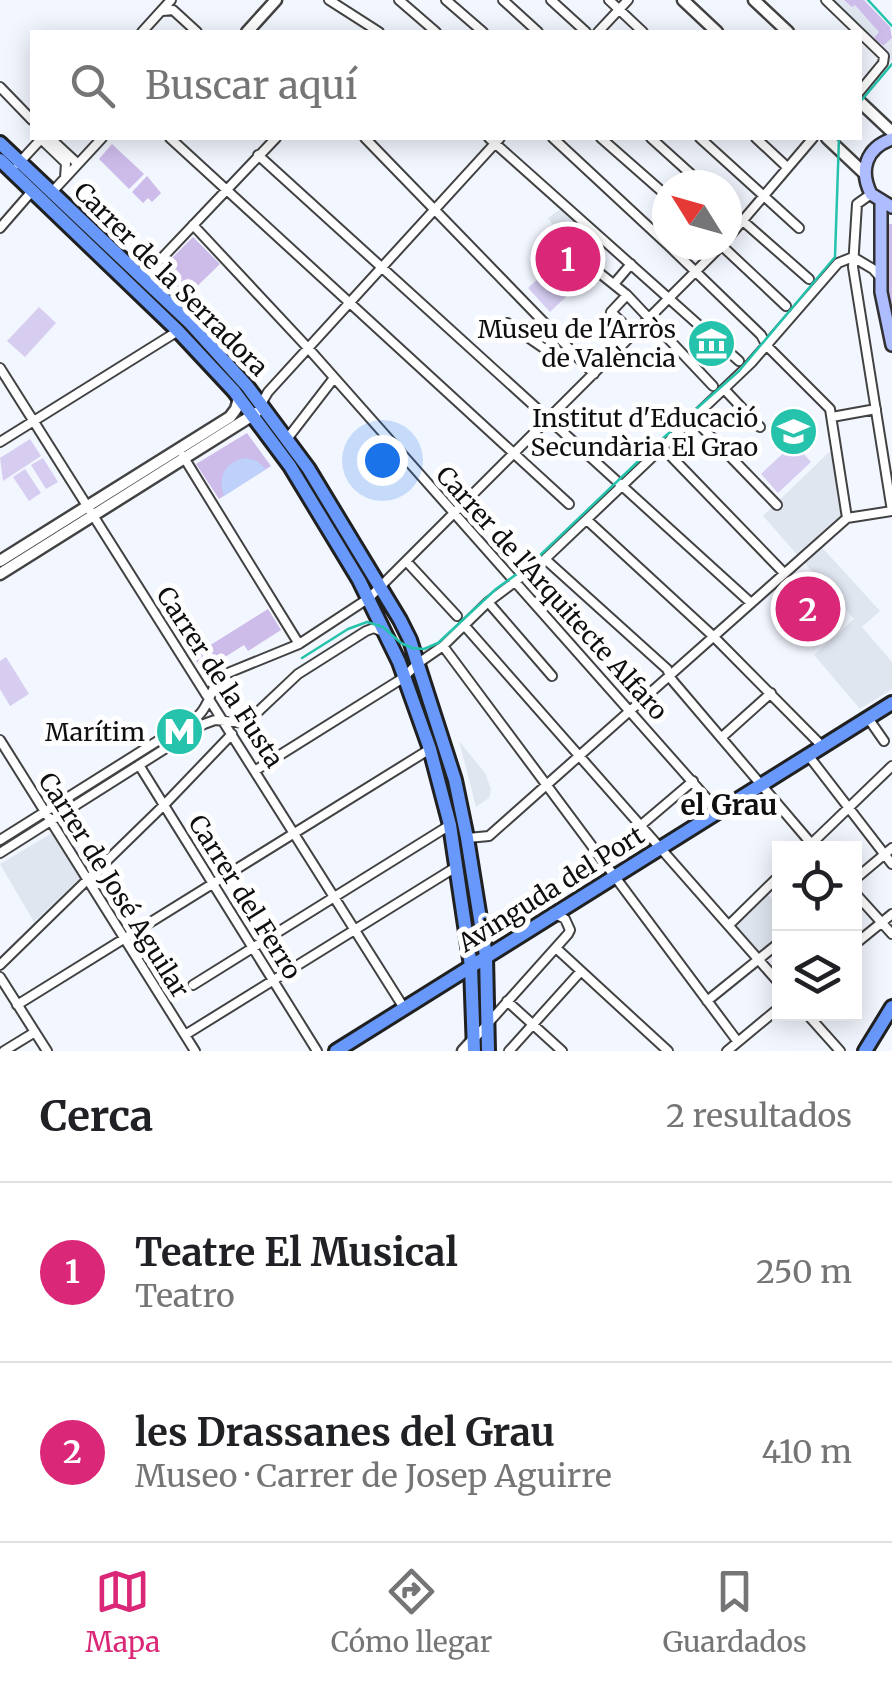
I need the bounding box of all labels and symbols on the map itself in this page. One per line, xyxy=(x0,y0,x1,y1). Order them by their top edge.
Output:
north arrow xyxy=(652,170,742,260)
street label: Carrer de la Serradora xyxy=(67,175,275,383)
pin: 1 xyxy=(536,222,600,296)
place label: Museu de l'Arròs de València xyxy=(478,313,676,374)
museum icon: Museu de l'Arròs de València xyxy=(685,317,737,369)
place label: Institut d'Educació Secundària El Grao xyxy=(531,402,758,463)
school or university icon: Institut d'Educació Secundària El Grao xyxy=(767,406,819,458)
your location xyxy=(357,435,408,486)
street label: Carrer de l'Arquitecte Alfaro xyxy=(429,459,675,727)
pin: 2 xyxy=(776,572,840,646)
street label: Carrer de la Fusta xyxy=(150,580,290,774)
metro station icon: Marítim xyxy=(154,706,206,758)
place label: Marítim xyxy=(45,716,145,748)
street label: Carrer de José Aguilar xyxy=(32,766,196,1004)
district label: el Grau xyxy=(681,787,777,823)
street label: Carrer del Ferro xyxy=(182,809,308,985)
street label: Avinguda del Port xyxy=(451,819,650,960)

